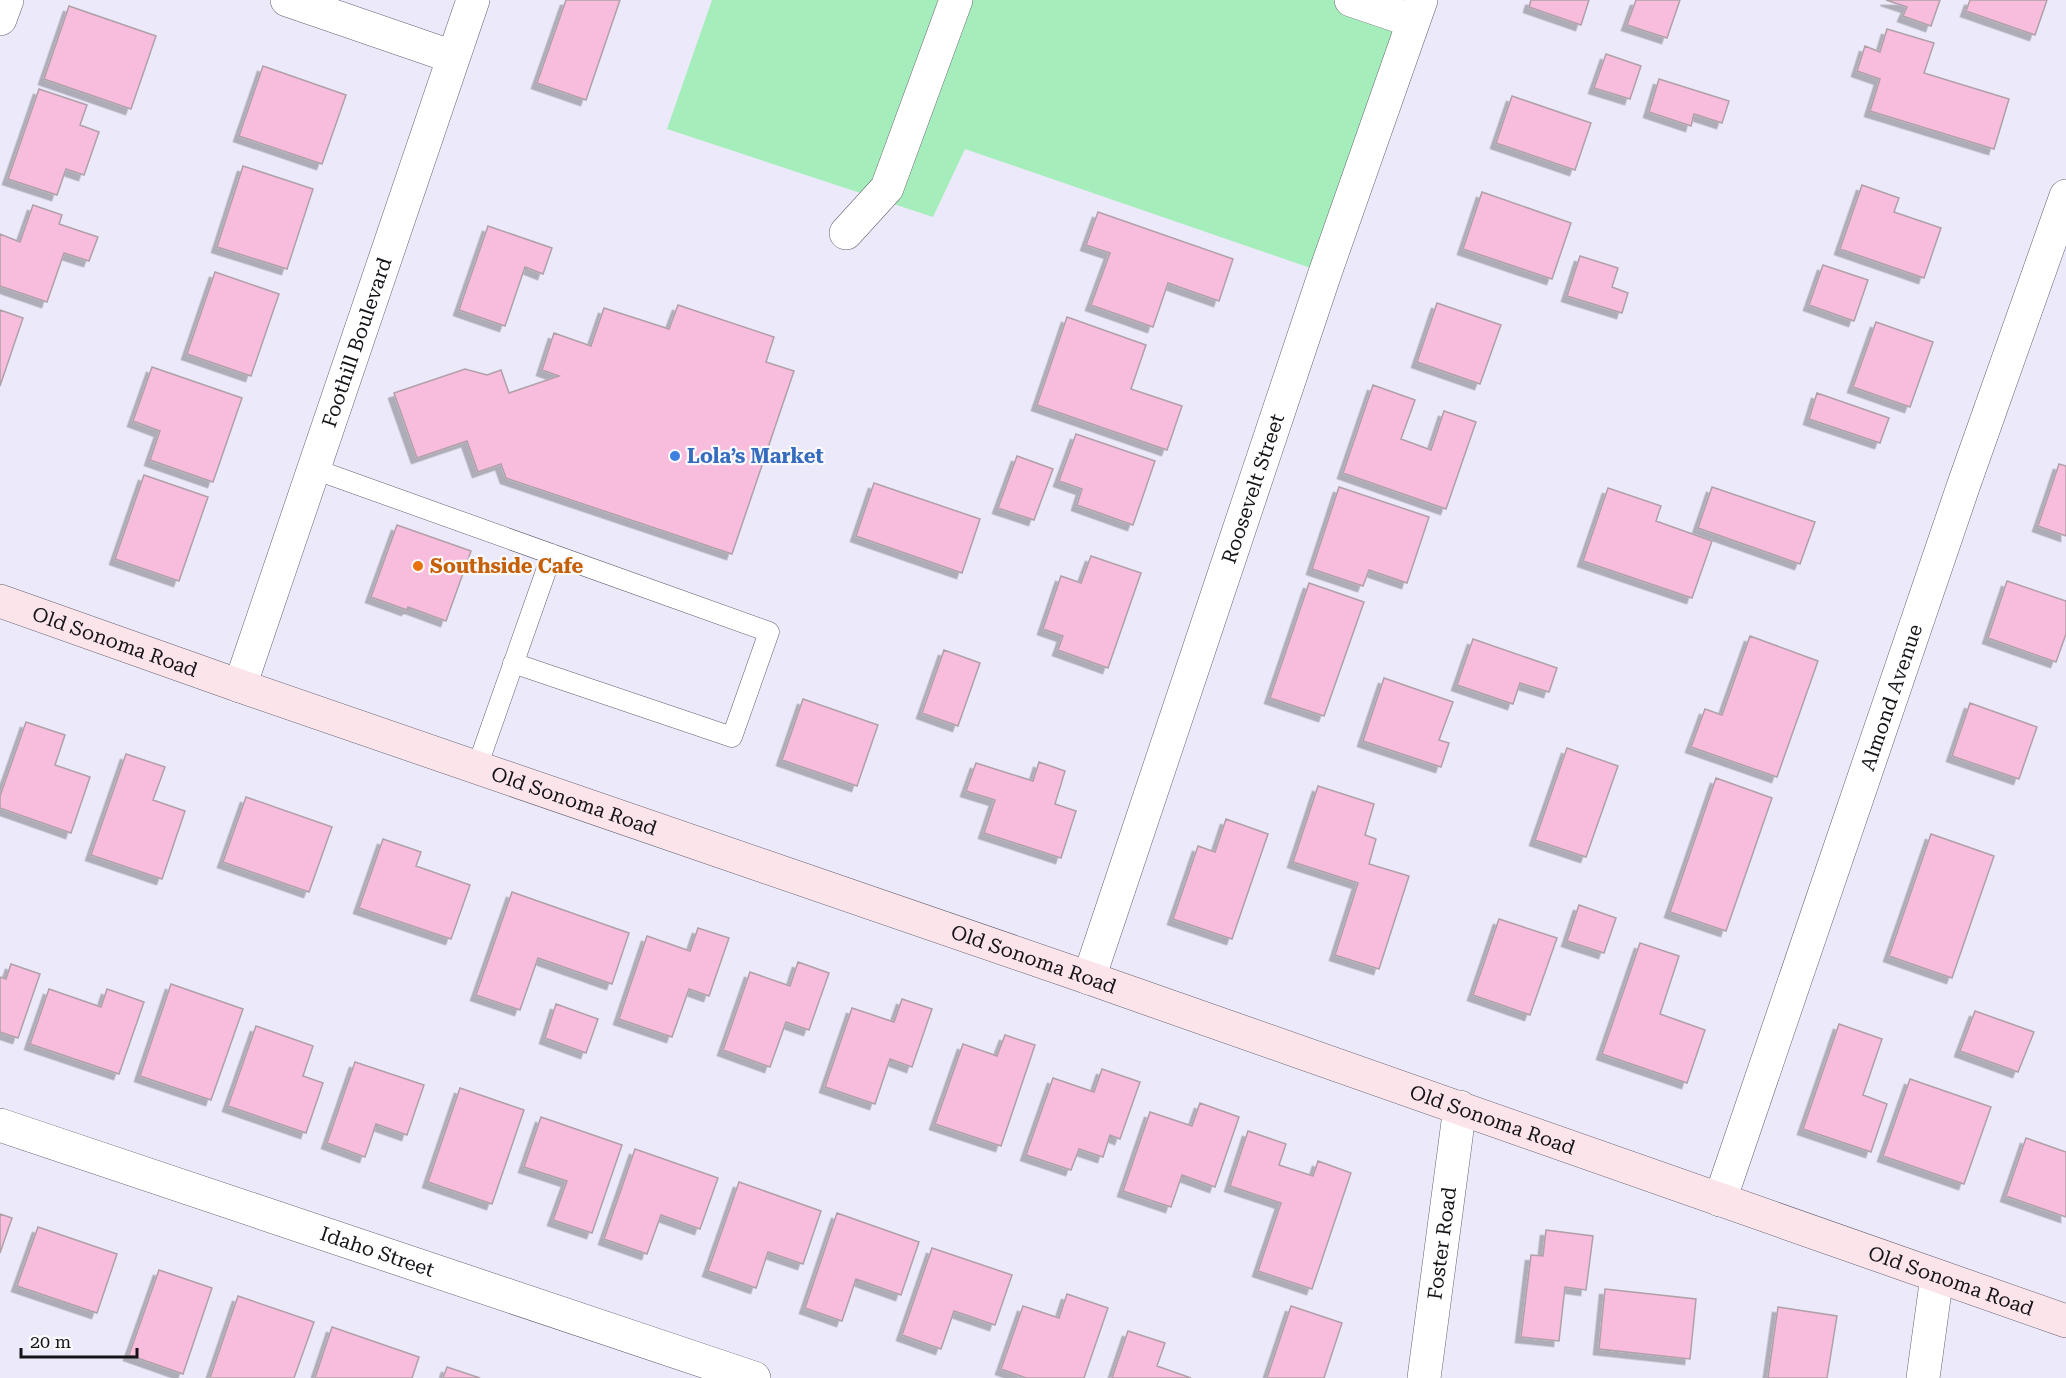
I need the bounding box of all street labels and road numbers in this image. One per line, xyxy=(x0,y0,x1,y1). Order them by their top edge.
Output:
street label: Foothill Boulevard xyxy=(317,254,397,430)
street label: Roosevelt Street xyxy=(1217,410,1289,567)
street label: Old Sonoma Road xyxy=(29,601,201,682)
street label: Almond Avenue xyxy=(1855,621,1927,774)
street label: Old Sonoma Road xyxy=(488,761,660,841)
street label: Old Sonoma Road xyxy=(948,919,1120,999)
street label: Old Sonoma Road xyxy=(1407,1080,1578,1160)
street label: Foster Road xyxy=(1423,1185,1461,1301)
street label: Idaho Street xyxy=(317,1221,438,1282)
street label: Old Sonoma Road xyxy=(1865,1241,2037,1321)

